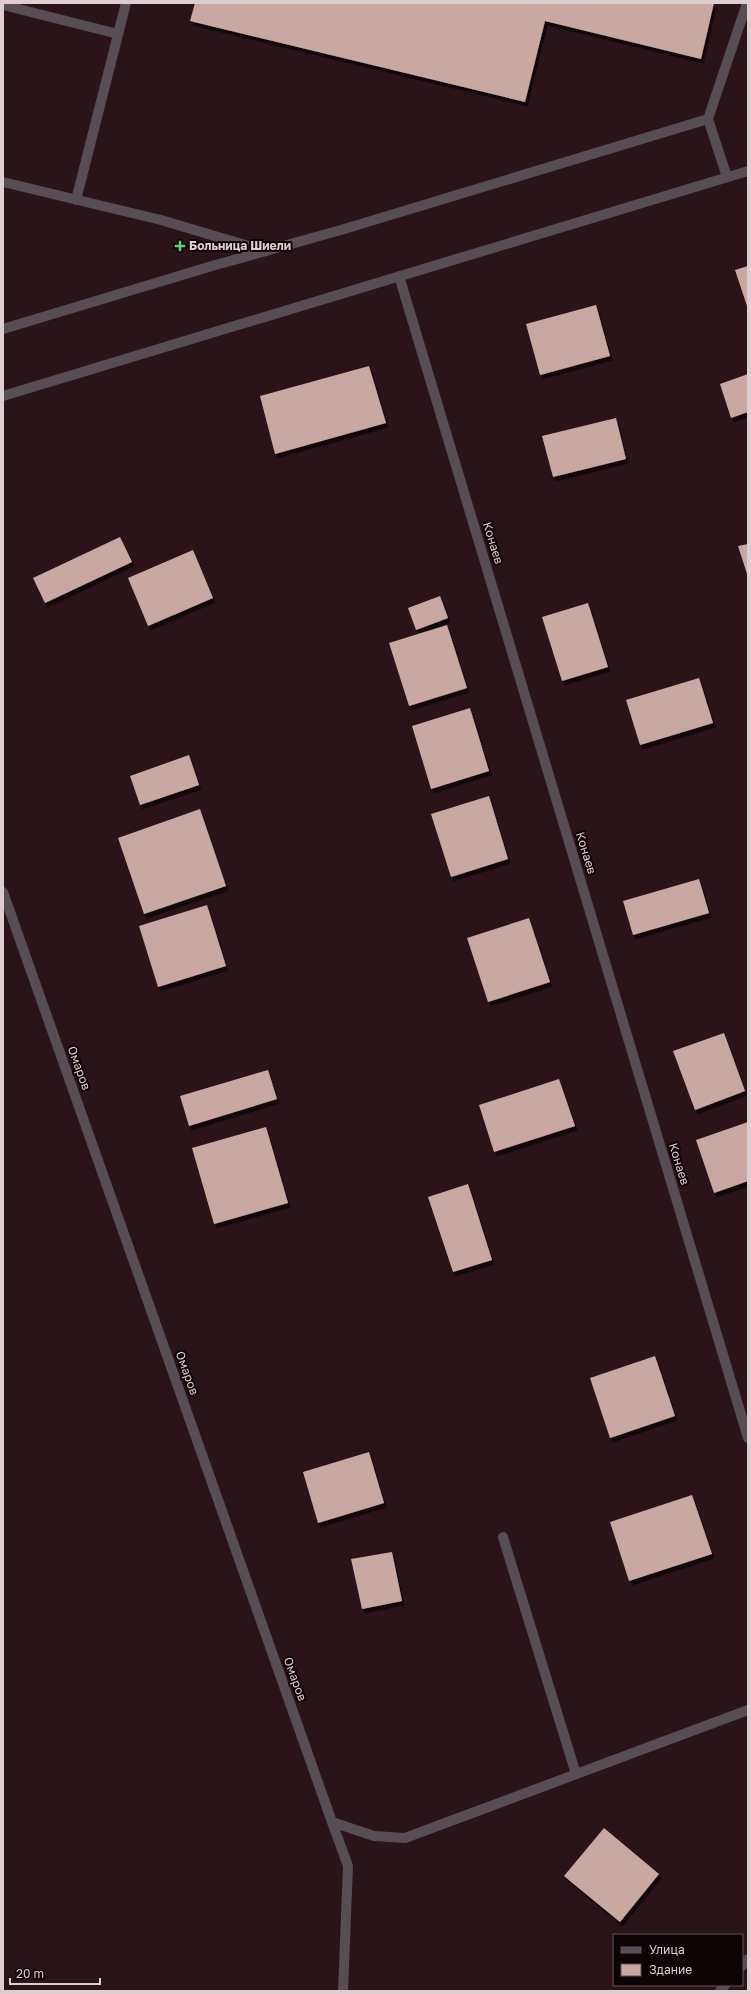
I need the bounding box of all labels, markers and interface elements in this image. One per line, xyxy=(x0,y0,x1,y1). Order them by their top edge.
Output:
place label: Больница Шиели xyxy=(189,238,291,253)
marker: Больница Шиели xyxy=(174,240,186,252)
street label: Конаев xyxy=(480,520,507,566)
street label: Конаев xyxy=(573,830,600,876)
street label: Омаров xyxy=(65,1044,94,1092)
street label: Конаев xyxy=(666,1141,693,1187)
street label: Омаров xyxy=(173,1349,202,1397)
street label: Омаров xyxy=(281,1655,310,1703)
legend xyxy=(613,1934,743,1986)
text: Улица xyxy=(649,1942,685,1957)
scale bar xyxy=(10,1960,100,1986)
text: Здание xyxy=(649,1962,692,1977)
text: 20 m xyxy=(16,1966,44,1981)

